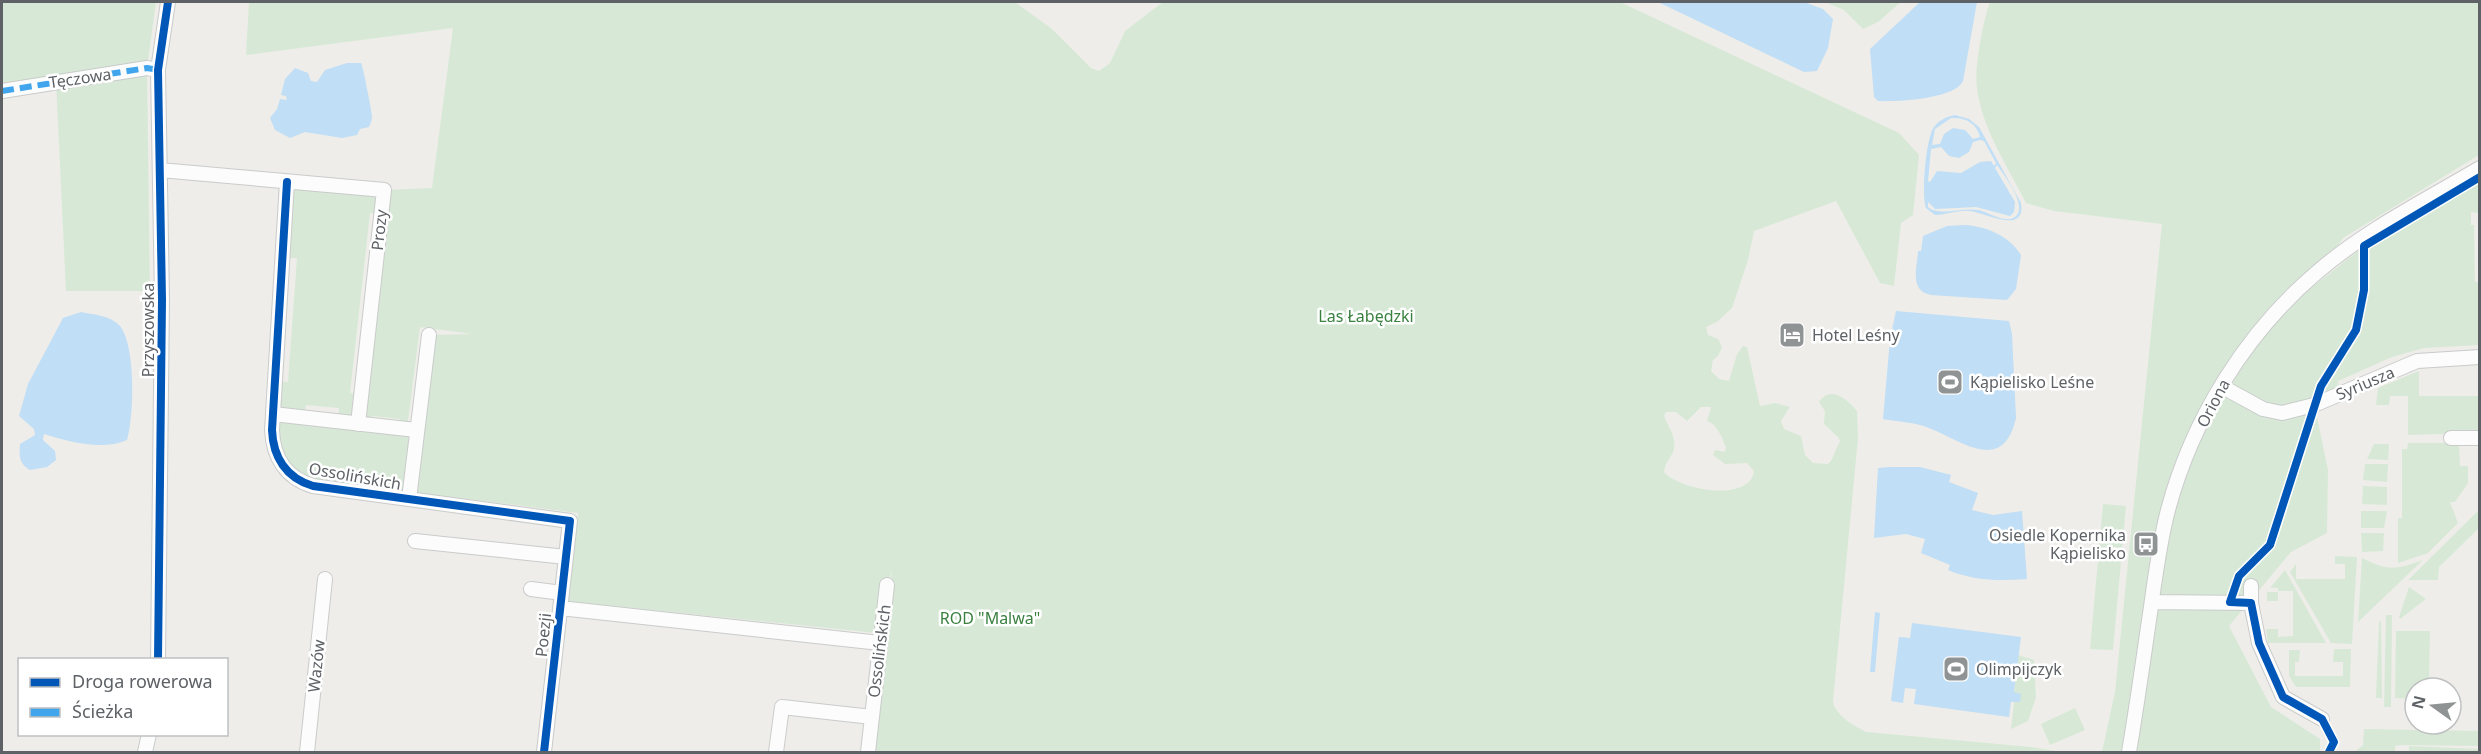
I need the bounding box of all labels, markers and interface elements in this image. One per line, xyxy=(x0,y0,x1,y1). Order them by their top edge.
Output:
street label: Tęczowa xyxy=(47,63,113,93)
street label: Prozy xyxy=(366,208,392,252)
street label: Przyszowska xyxy=(137,283,159,377)
park label: Las Łabędzki xyxy=(1318,305,1414,327)
hotel icon: Hotel Leśny xyxy=(1777,320,1807,350)
place label: Hotel Leśny xyxy=(1812,324,1901,346)
street label: Syriusza xyxy=(2332,361,2398,405)
sports icon: Kąpielisko Leśne xyxy=(1935,367,1965,397)
place label: Kąpielisko Leśne xyxy=(1970,371,2094,393)
street label: Oriona xyxy=(2191,375,2235,431)
street label: Ossolińskich xyxy=(307,457,403,495)
place label: Osiedle Kopernika Kąpielisko xyxy=(1989,524,2126,564)
bus stop icon: Osiedle Kopernika Kąpielisko xyxy=(2131,529,2161,559)
street label: Ossolińskich xyxy=(862,603,896,699)
park label: ROD "Malwa" xyxy=(940,607,1040,629)
street label: Poezji xyxy=(530,612,556,658)
street label: Wazów xyxy=(302,638,330,694)
sports icon: Olimpijczyk xyxy=(1941,654,1971,684)
legend xyxy=(18,658,228,736)
place label: Olimpijczyk xyxy=(1976,658,2062,680)
text: Droga rowerowa xyxy=(72,669,213,693)
north arrow xyxy=(2403,676,2463,736)
text: N xyxy=(2406,693,2431,711)
text: Ścieżka xyxy=(72,699,133,723)

